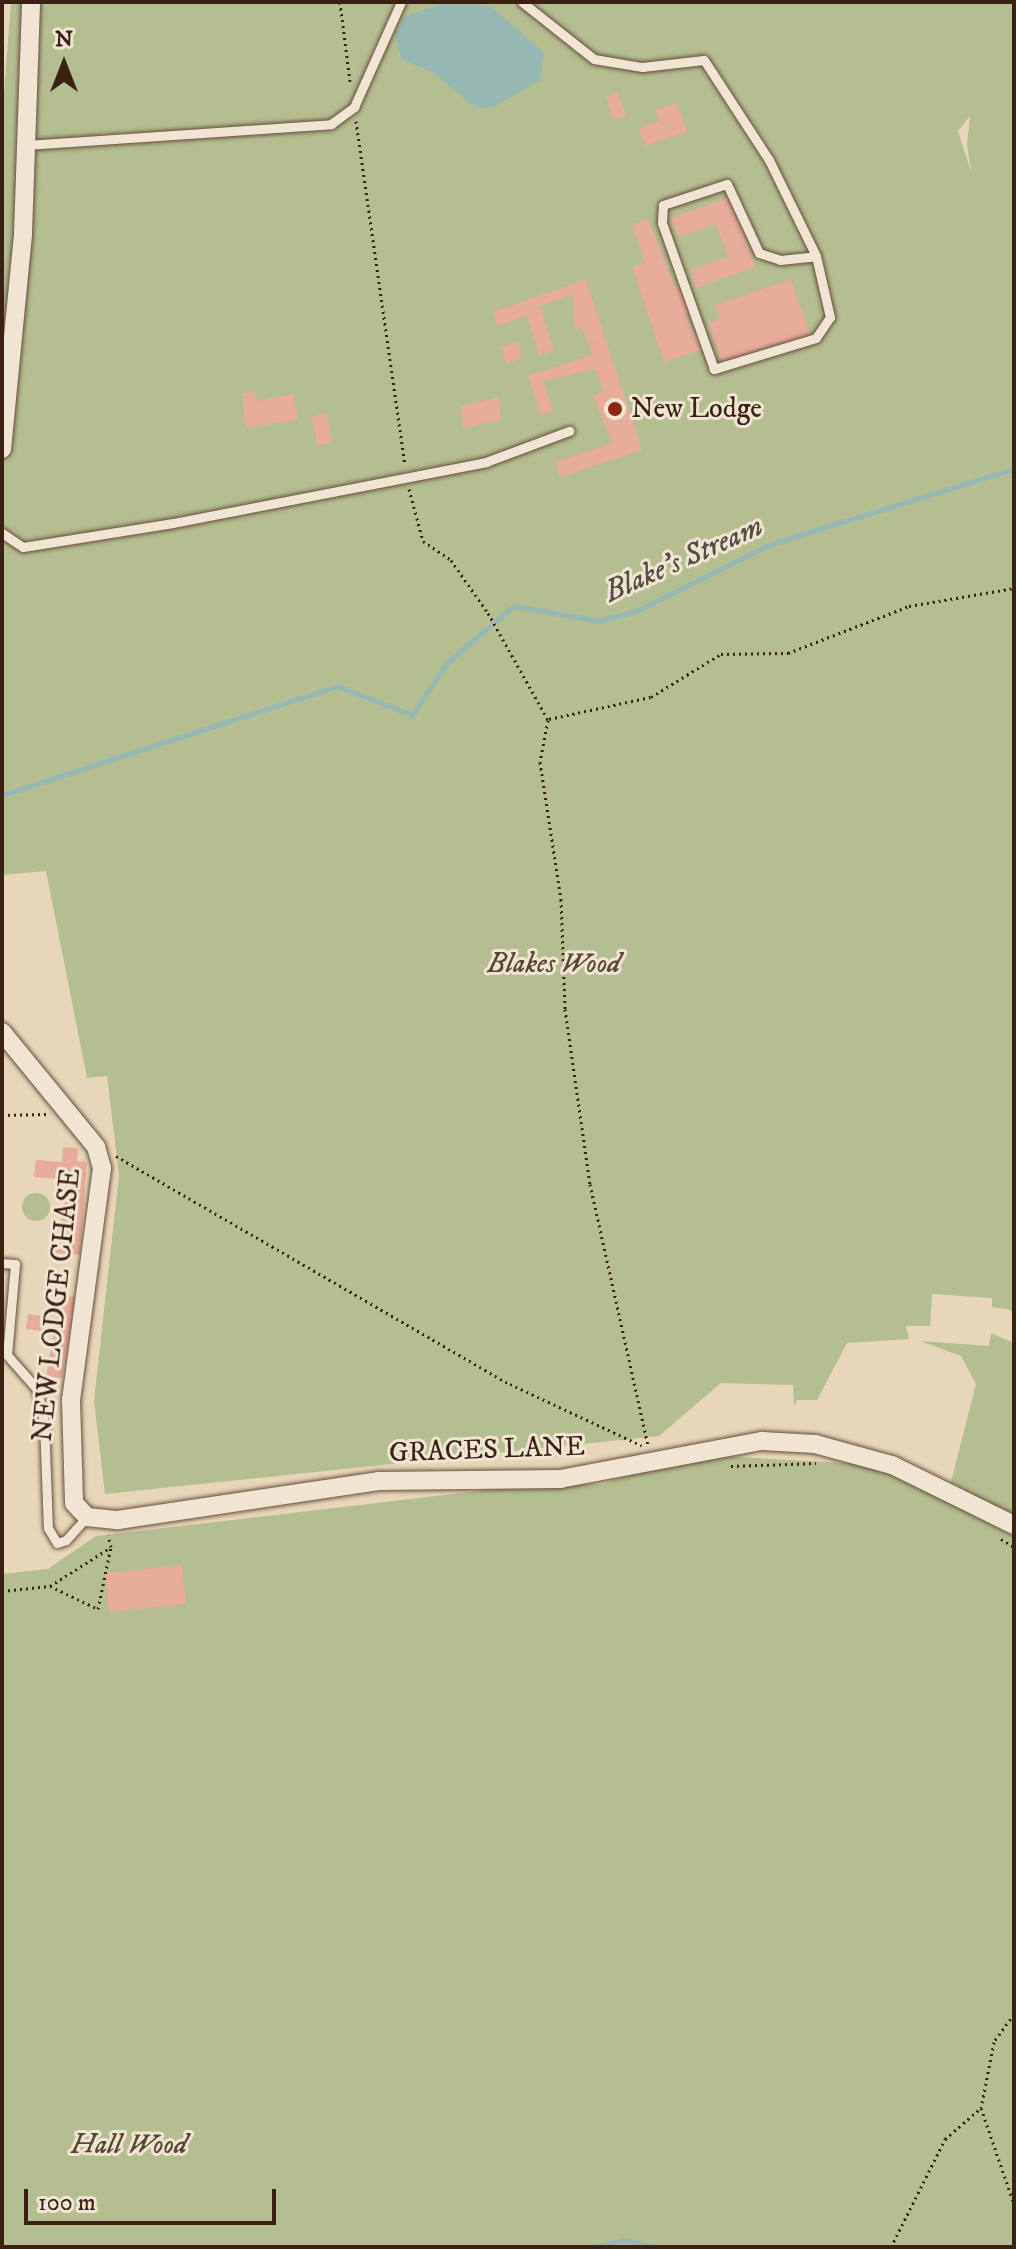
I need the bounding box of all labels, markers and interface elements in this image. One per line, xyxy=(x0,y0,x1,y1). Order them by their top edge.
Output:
north arrow xyxy=(24,24,104,104)
text: N xyxy=(55,26,73,53)
place label: New Lodge xyxy=(631,392,762,426)
marker: New Lodge xyxy=(606,400,624,418)
water label: Blake's Stream xyxy=(599,509,769,611)
park label: Blakes Wood xyxy=(488,947,620,981)
street label: NEW LODGE CHASE xyxy=(26,1167,88,1443)
street label: GRACES LANE xyxy=(388,1430,586,1470)
park label: Hall Wood xyxy=(71,2128,187,2162)
scale bar xyxy=(28,2173,280,2223)
text: 100 m xyxy=(38,2188,96,2218)

